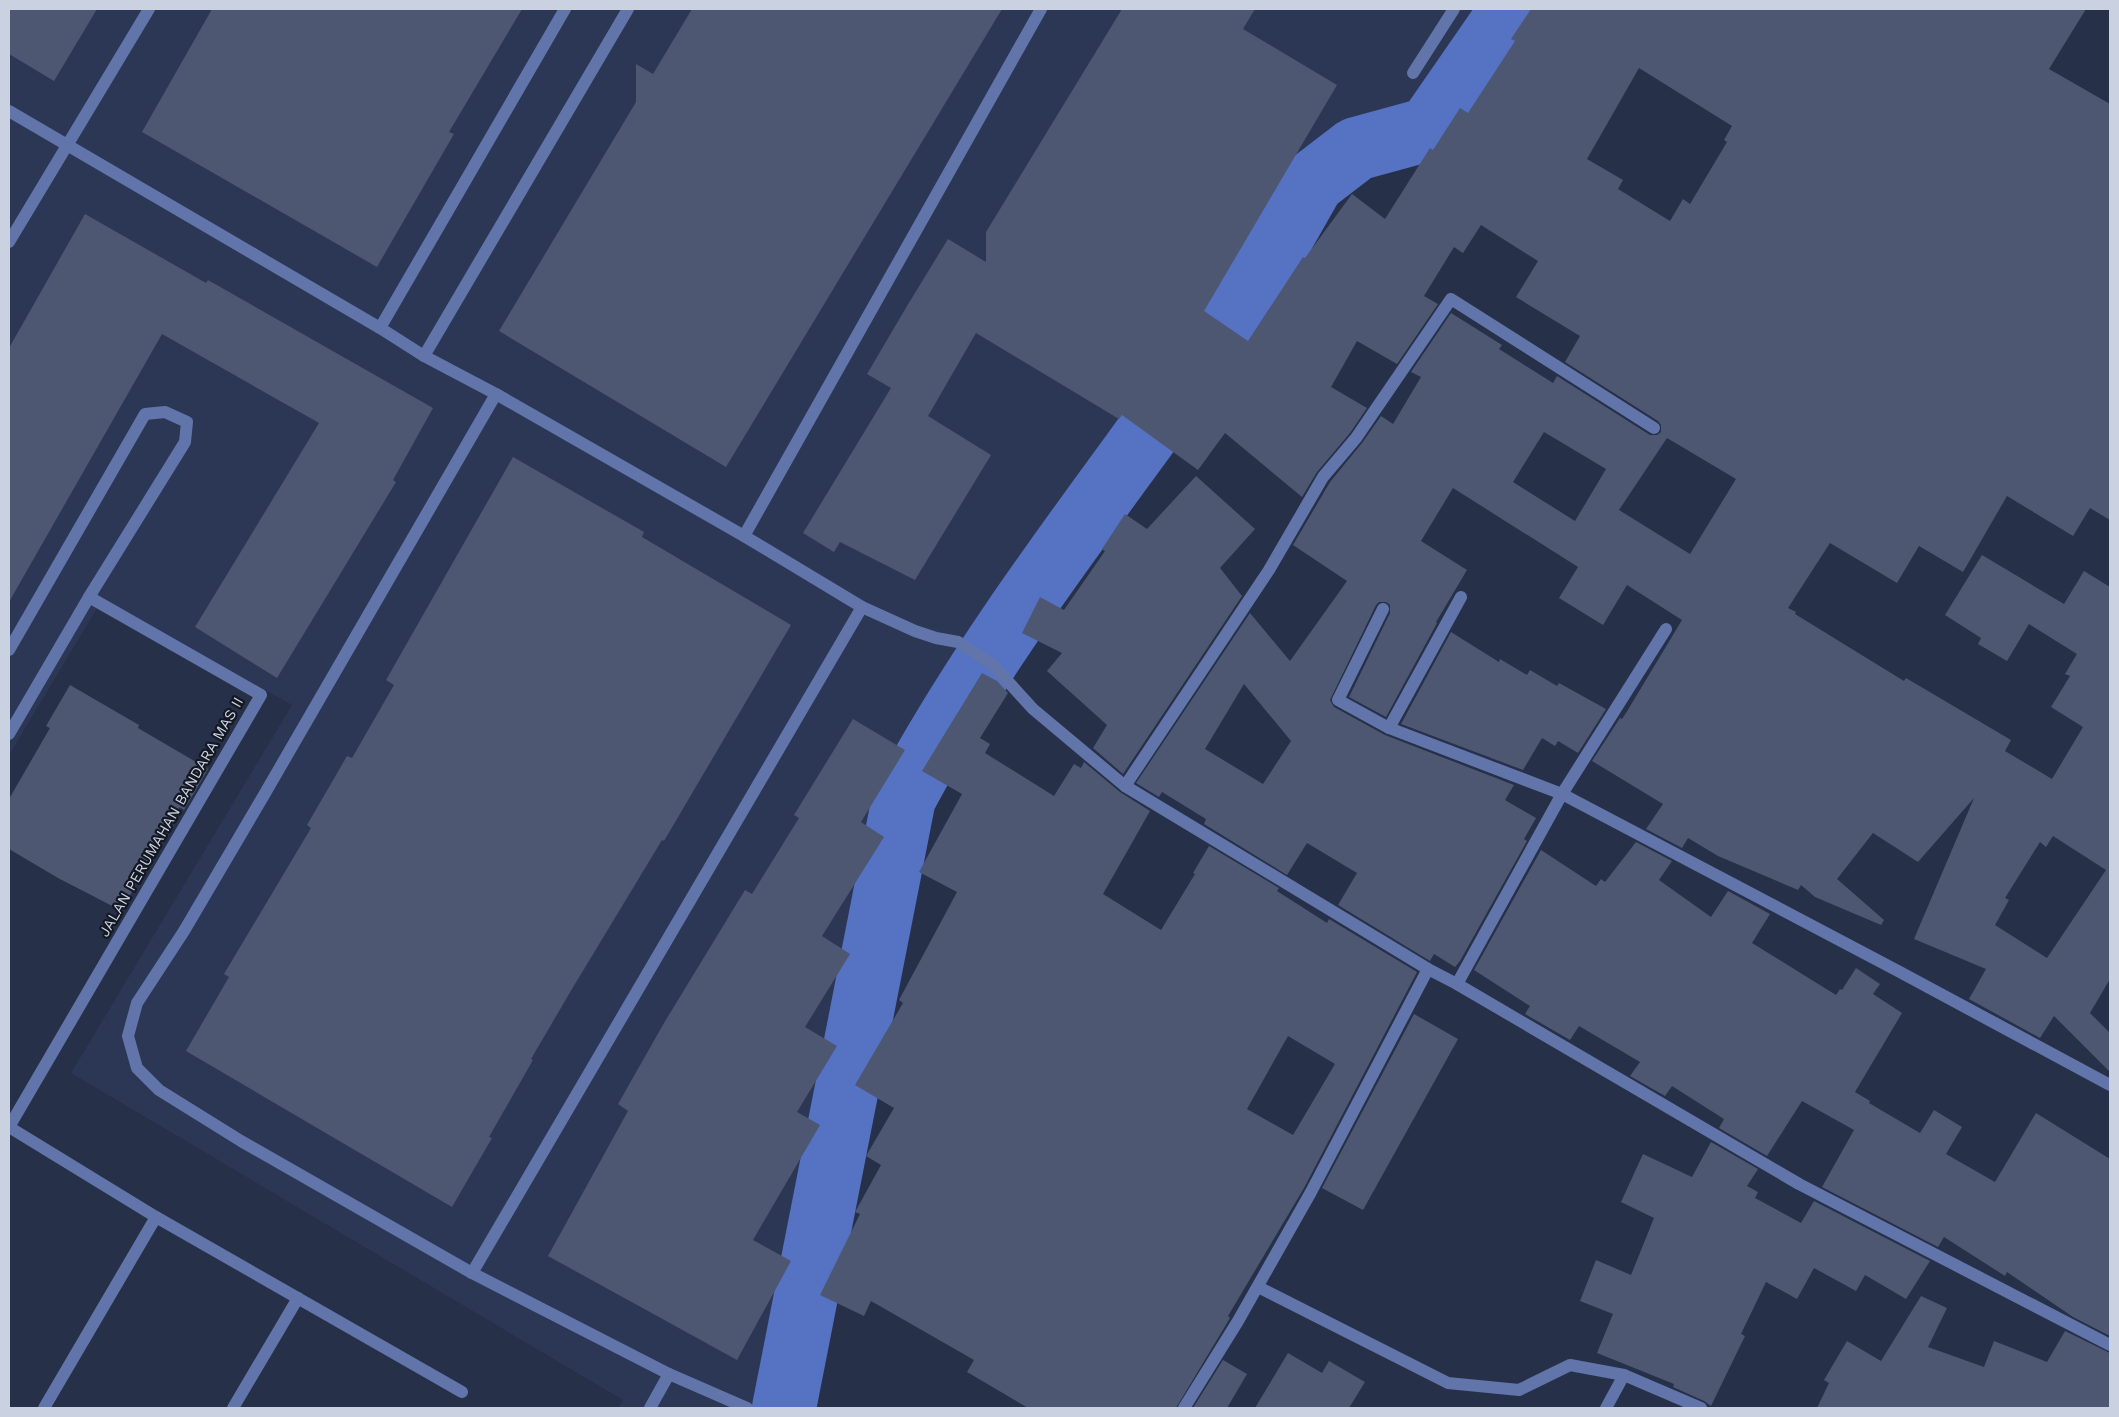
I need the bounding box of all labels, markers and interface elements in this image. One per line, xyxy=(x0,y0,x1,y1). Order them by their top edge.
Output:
street label: JALAN PERUMAHAN BANDARA MAS II xyxy=(95,694,247,940)

